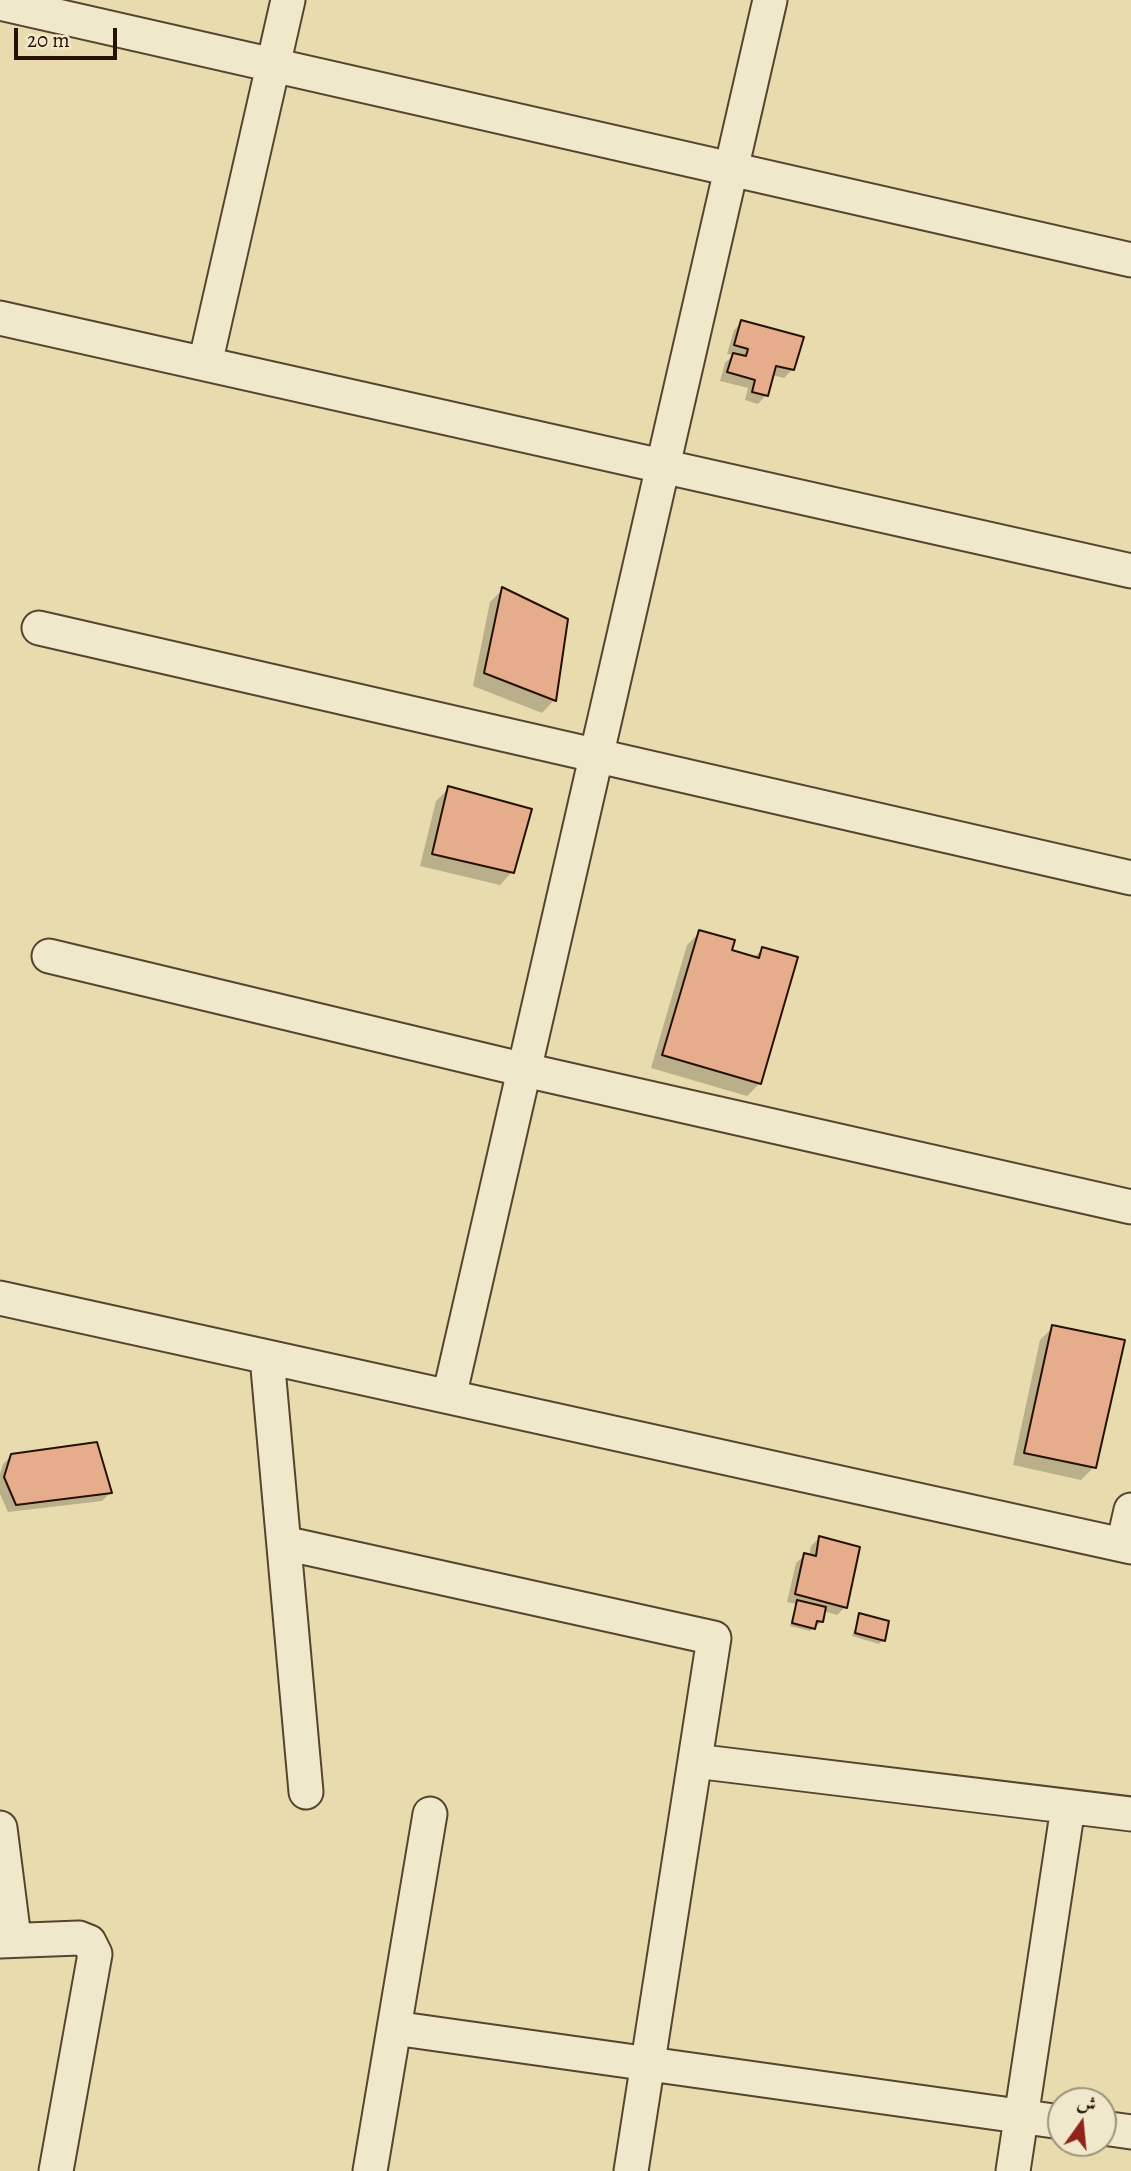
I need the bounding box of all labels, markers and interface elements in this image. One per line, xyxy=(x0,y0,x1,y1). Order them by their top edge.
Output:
scale bar xyxy=(18,14,121,58)
text: 20 m xyxy=(27,26,70,54)
north arrow xyxy=(1047,2087,1117,2157)
text: ش xyxy=(1074,2089,1099,2119)

